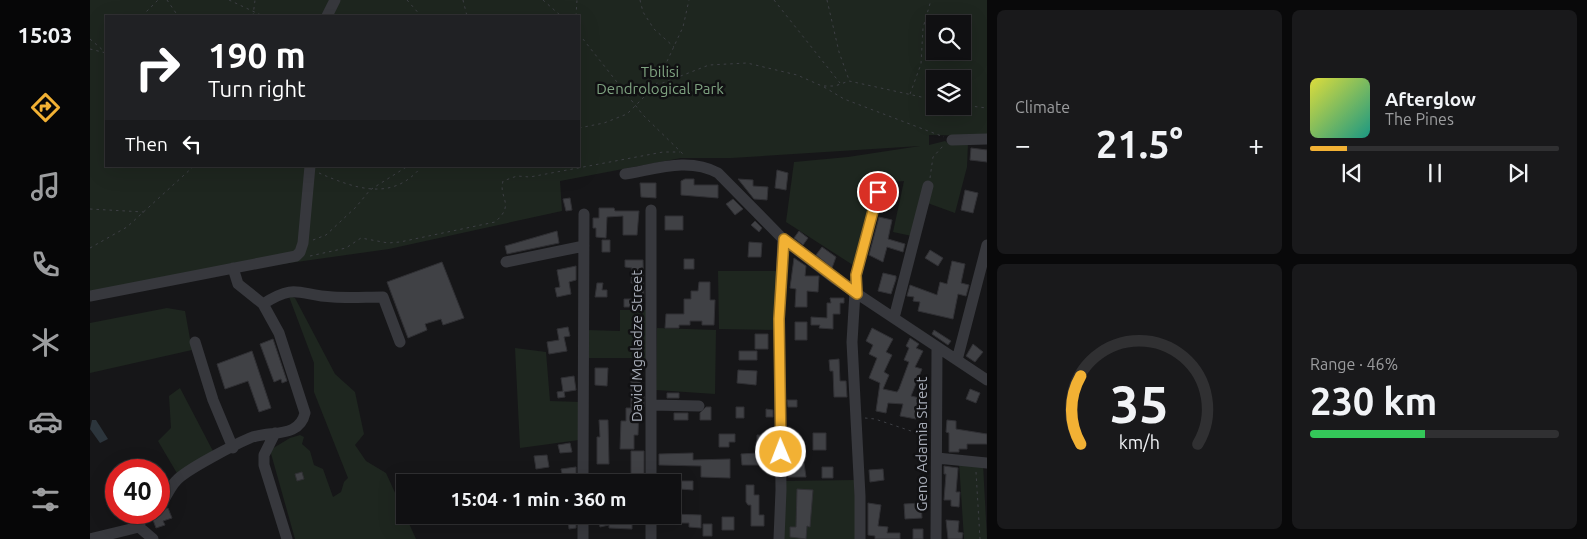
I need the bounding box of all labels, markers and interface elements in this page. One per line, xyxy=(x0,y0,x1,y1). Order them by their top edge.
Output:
map controls xyxy=(926,15,971,115)
button: search xyxy=(926,15,971,60)
text: 15:03 xyxy=(17,22,73,47)
icon: right xyxy=(125,35,190,100)
text: 190 m xyxy=(208,35,306,75)
park label: Tbilisi Dendrological Park xyxy=(596,63,724,97)
button: layers xyxy=(926,70,971,115)
text: Turn right xyxy=(208,76,306,101)
text: Afterglow xyxy=(1385,88,1476,110)
icon: directions xyxy=(28,90,63,125)
text: Climate xyxy=(1015,98,1070,116)
text: The Pines xyxy=(1385,110,1454,128)
text: 21.5° xyxy=(1096,123,1183,165)
text: − xyxy=(1015,129,1031,160)
text: + xyxy=(1248,129,1264,160)
icon: left xyxy=(178,130,206,158)
text: Then xyxy=(125,133,168,155)
icon: previous xyxy=(1338,159,1366,187)
icon: pause xyxy=(1421,159,1449,187)
icon: next xyxy=(1504,159,1532,187)
icon: music xyxy=(28,169,63,204)
pin xyxy=(857,171,899,213)
icon: arrive xyxy=(864,178,892,206)
icon: phone xyxy=(28,247,63,282)
street label: David Mgeladze Street xyxy=(628,270,645,422)
icon: climate xyxy=(28,325,63,360)
text: Range · 46% xyxy=(1310,355,1398,373)
text: 35 xyxy=(1110,375,1169,433)
street label: Geno Adamia Street xyxy=(913,376,930,511)
text: 230 km xyxy=(1310,380,1437,422)
icon: car xyxy=(28,404,63,439)
position arrow xyxy=(754,425,806,477)
text: km/h xyxy=(1119,432,1160,452)
speed limit sign: 40 xyxy=(105,459,170,524)
icon: filters xyxy=(28,482,63,517)
text: 15:04 · 1 min · 360 m xyxy=(451,488,626,510)

